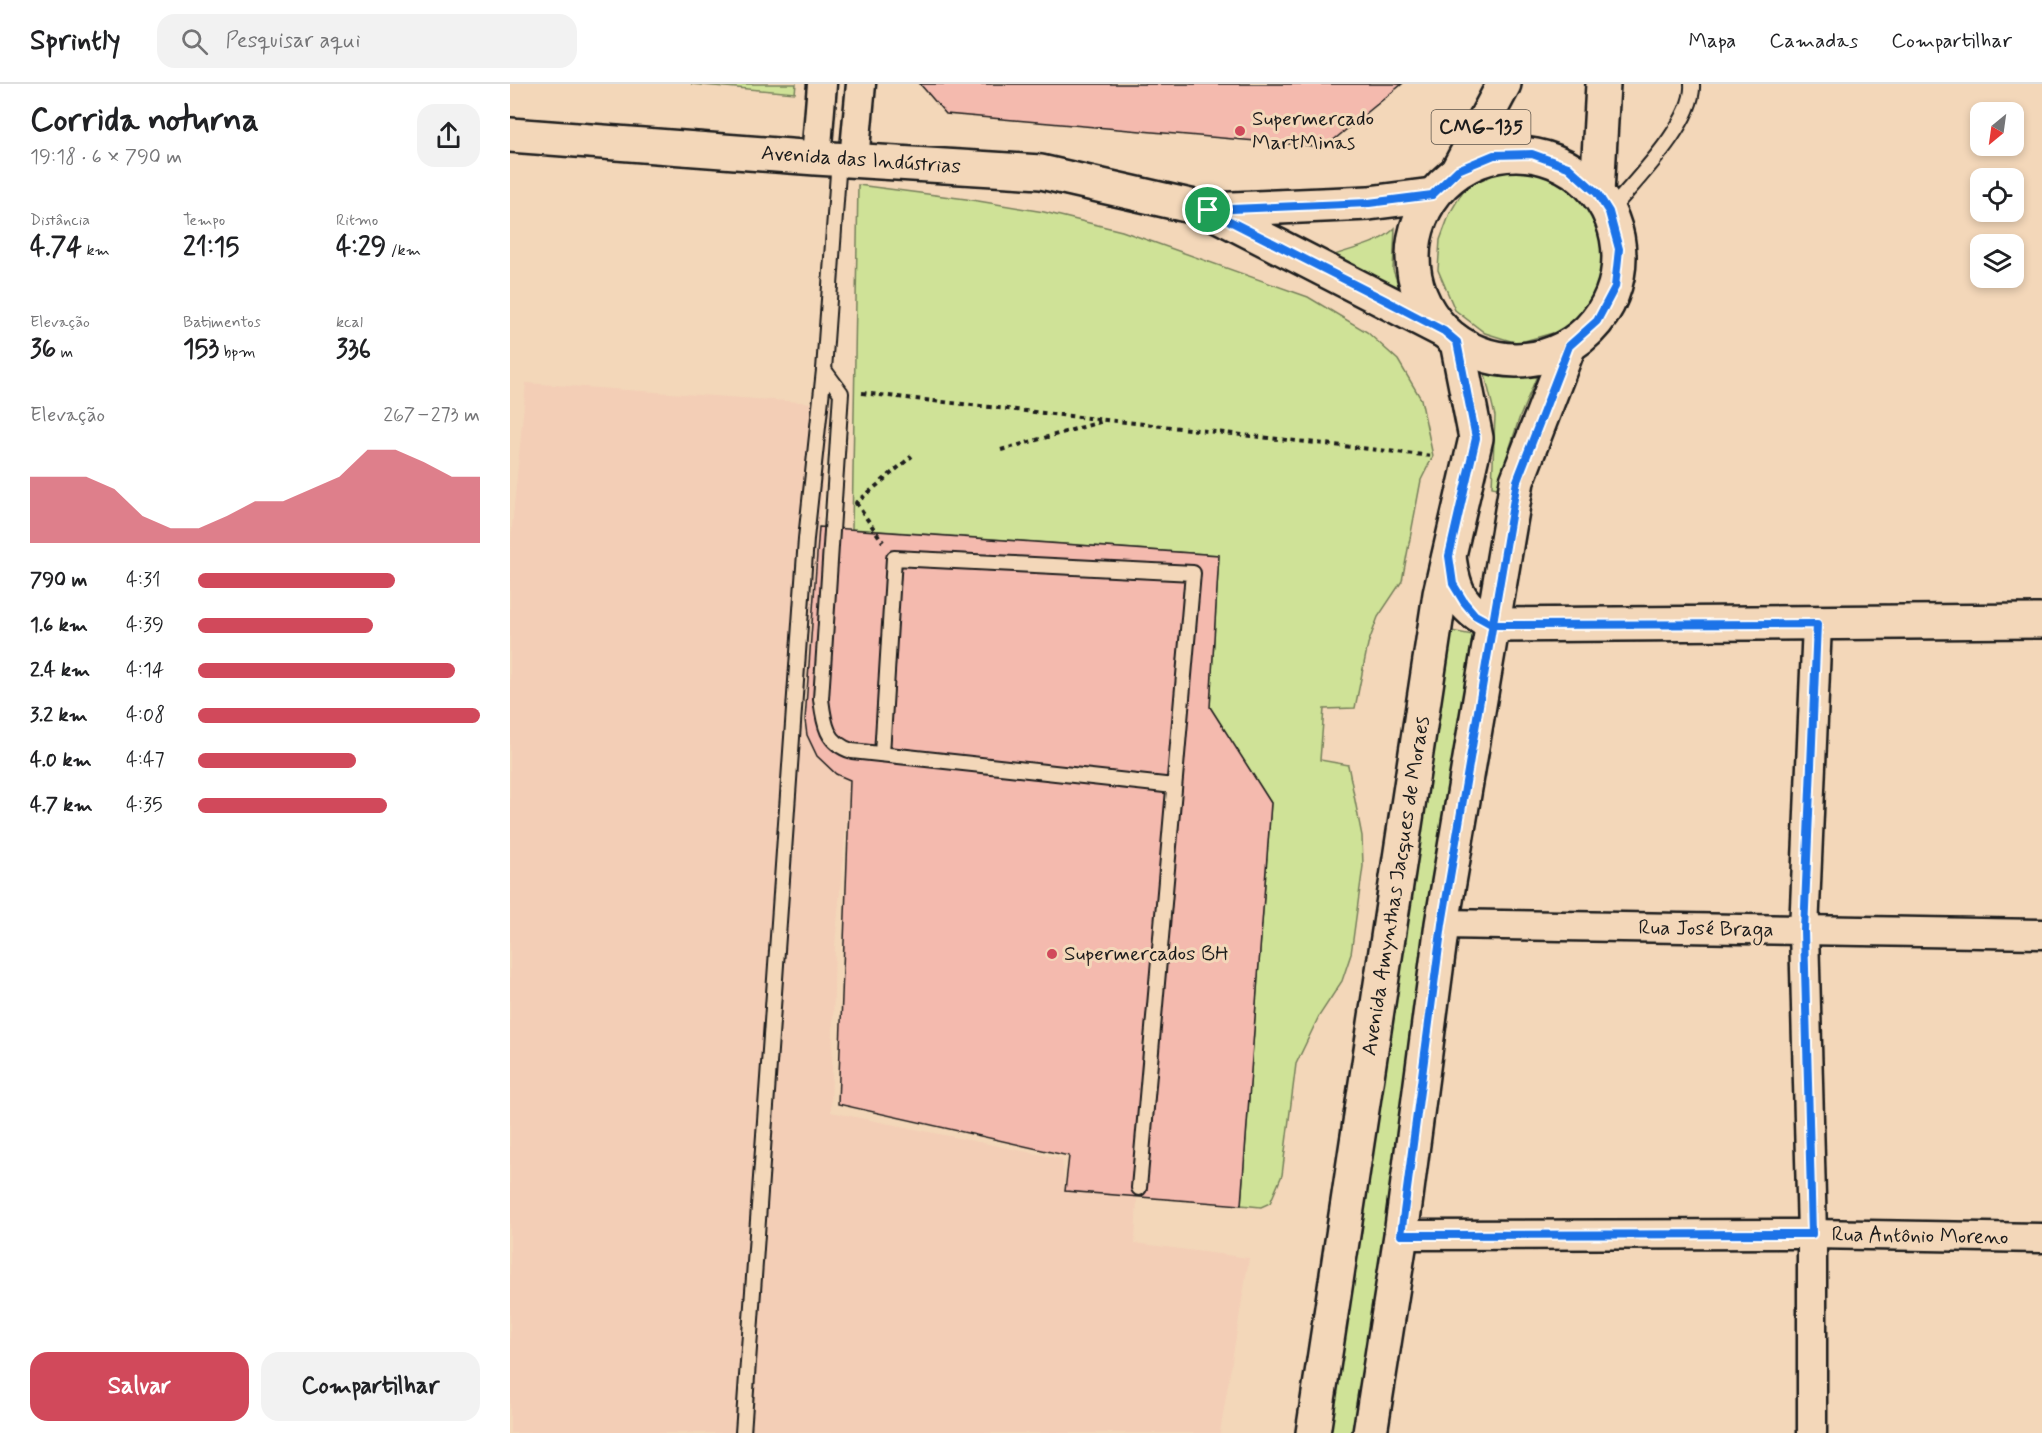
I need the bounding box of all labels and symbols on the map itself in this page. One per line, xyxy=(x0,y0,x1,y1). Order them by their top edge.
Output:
north arrow xyxy=(1970,102,2024,156)
place label: Supermercado MartMinas xyxy=(1252,105,1374,157)
road number: CMG-135 xyxy=(1432,110,1530,144)
marker: Supermercado MartMinas xyxy=(1233,124,1247,138)
street label: Avenida das Indústrias xyxy=(760,139,962,181)
pin xyxy=(1182,184,1233,235)
street label: Avenida Amynthas Jacques de Moraes xyxy=(1355,714,1437,1058)
street label: Rua José Braga xyxy=(1638,914,1774,945)
place label: Supermercados BH xyxy=(1064,940,1229,968)
marker: Supermercados BH xyxy=(1045,947,1059,961)
street label: Rua Antônio Moreno xyxy=(1831,1220,2009,1252)

